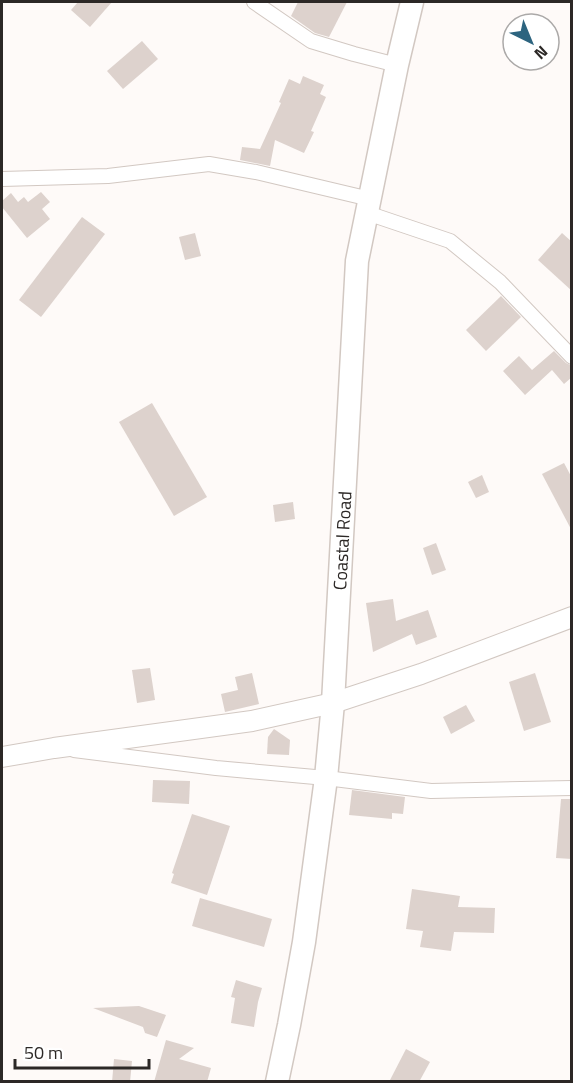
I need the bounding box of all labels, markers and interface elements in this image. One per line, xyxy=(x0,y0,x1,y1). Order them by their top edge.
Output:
north arrow xyxy=(501,12,561,72)
text: N xyxy=(529,40,553,66)
street label: Coastal Road xyxy=(326,490,358,591)
scale bar xyxy=(15,1032,148,1070)
text: 50 m xyxy=(24,1039,63,1066)

